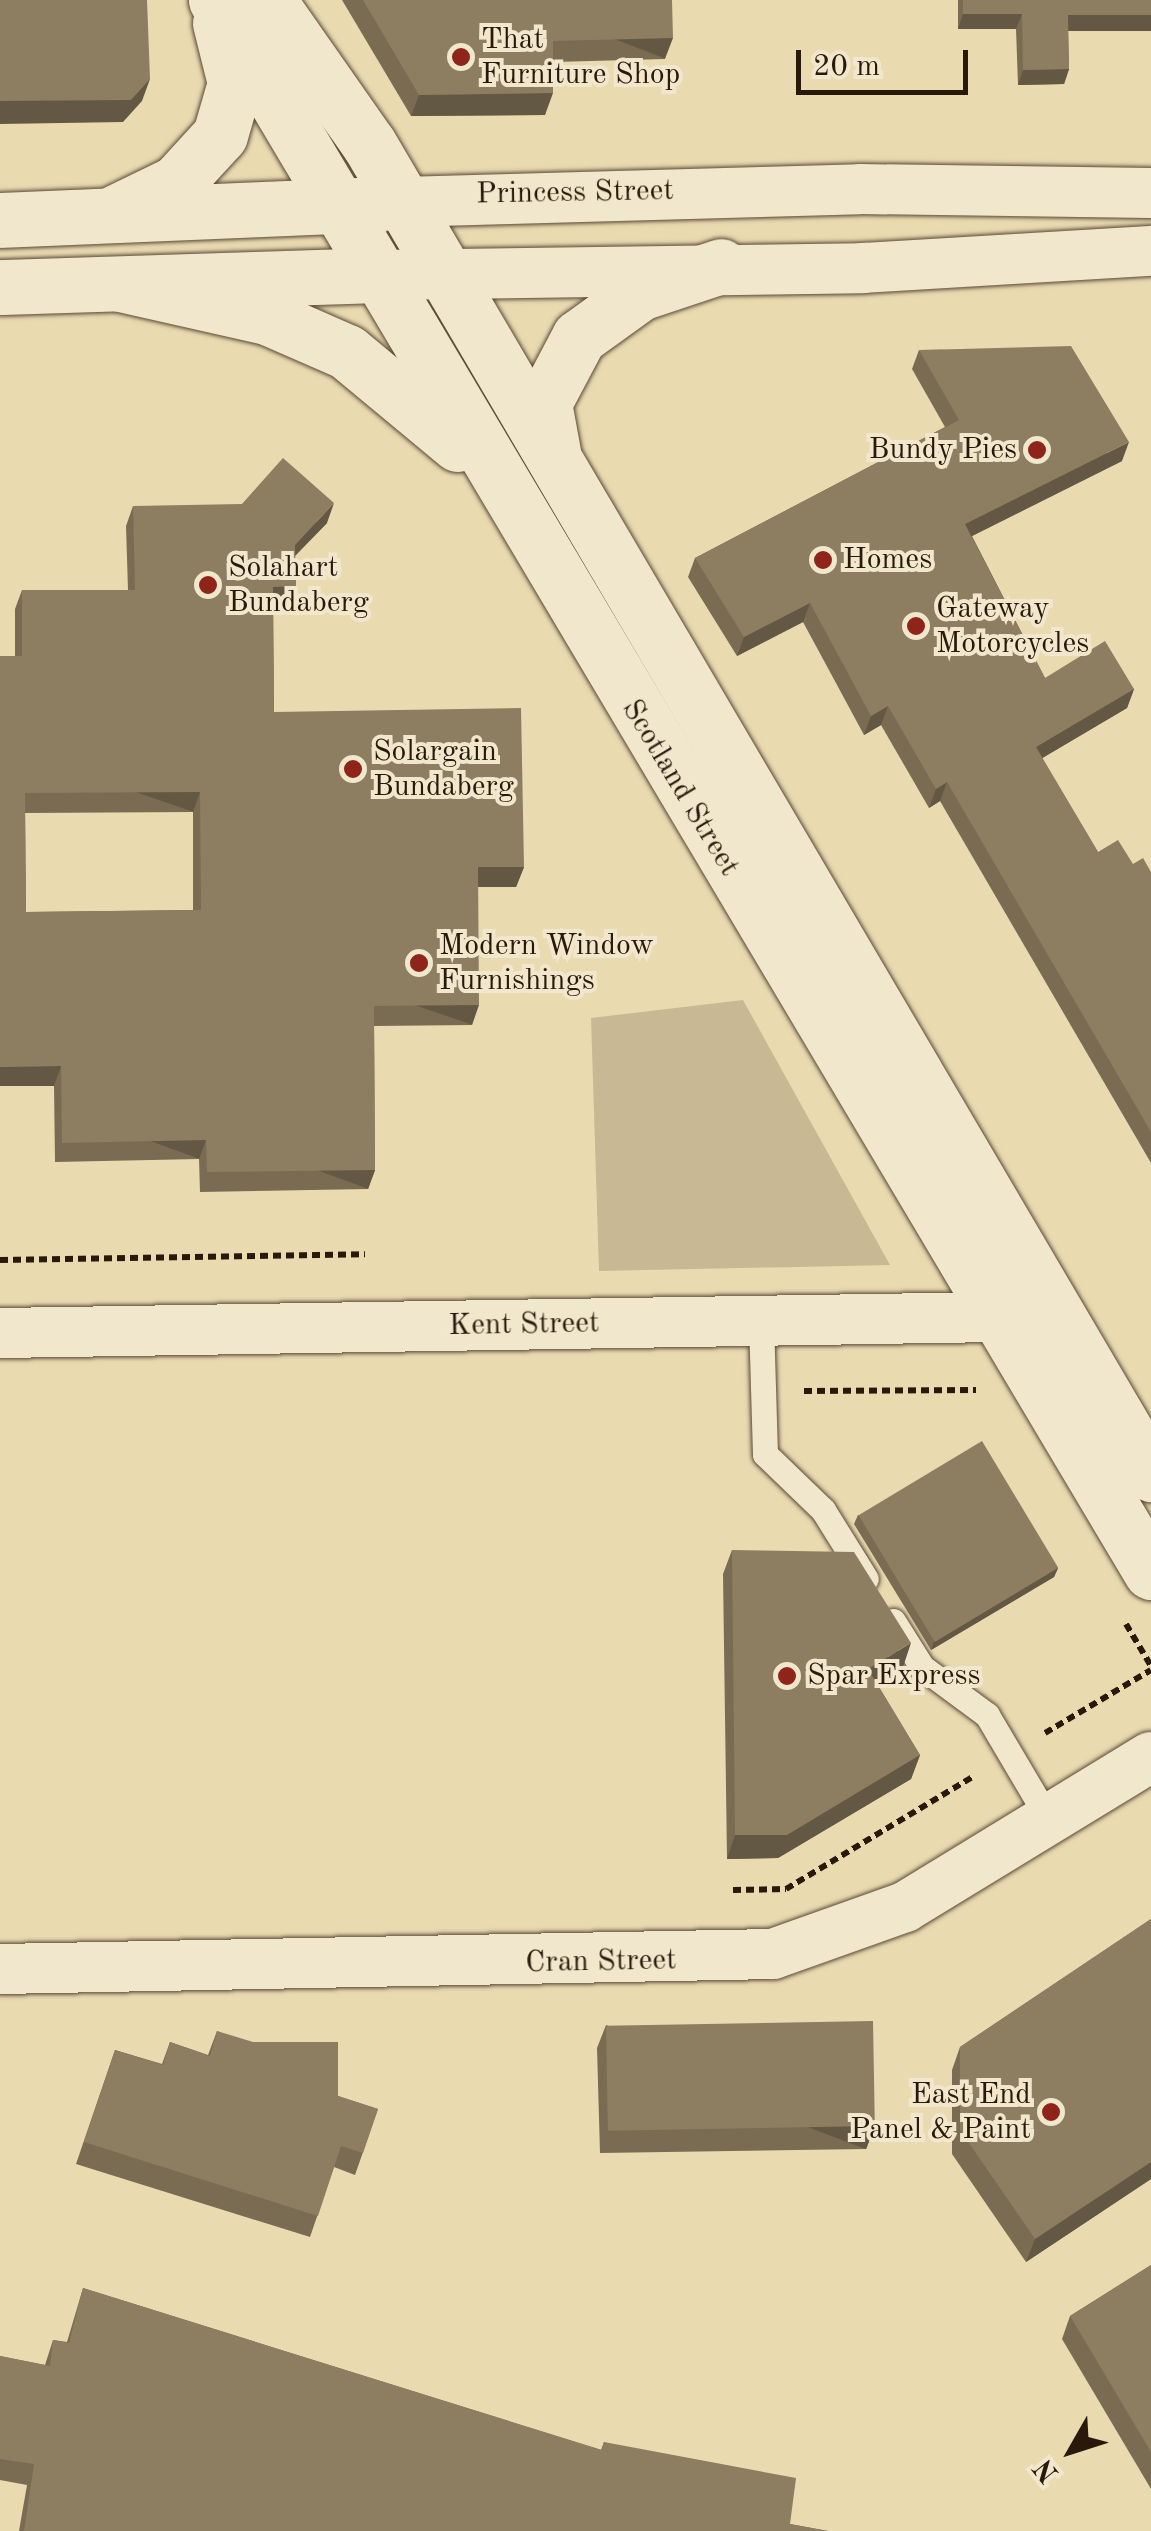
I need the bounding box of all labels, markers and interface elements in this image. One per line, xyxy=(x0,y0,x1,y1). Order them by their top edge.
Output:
place label: That Furniture Shop xyxy=(481,22,680,92)
scale bar xyxy=(801,30,974,92)
marker: That Furniture Shop xyxy=(450,46,472,68)
text: 20 m xyxy=(813,52,880,82)
street label: Princess Street xyxy=(476,173,674,213)
place label: Bundy Pies xyxy=(869,432,1017,468)
marker: Bundy Pies xyxy=(1026,439,1048,461)
place label: Homes xyxy=(843,542,932,578)
marker: Homes xyxy=(812,549,834,571)
place label: Solahart Bundaberg xyxy=(228,550,369,620)
marker: Solahart Bundaberg xyxy=(197,574,219,596)
place label: Gateway Motorcycles xyxy=(936,591,1089,662)
marker: Gateway Motorcycles xyxy=(905,615,927,637)
street label: Scotland Street xyxy=(613,693,747,883)
place label: Solargain Bundaberg xyxy=(373,734,514,804)
marker: Solargain Bundaberg xyxy=(342,758,364,780)
place label: Modern Window Furnishings xyxy=(439,928,654,998)
marker: Modern Window Furnishings xyxy=(408,952,430,974)
street label: Kent Street xyxy=(448,1306,600,1344)
place label: Spar Express xyxy=(807,1658,981,1694)
marker: Spar Express xyxy=(776,1665,798,1687)
street label: Cran Street xyxy=(525,1943,677,1981)
place label: East End Panel & Paint xyxy=(850,2077,1031,2148)
marker: East End Panel & Paint xyxy=(1040,2101,1062,2123)
north arrow xyxy=(1021,2401,1121,2501)
text: N xyxy=(1030,2453,1065,2487)

